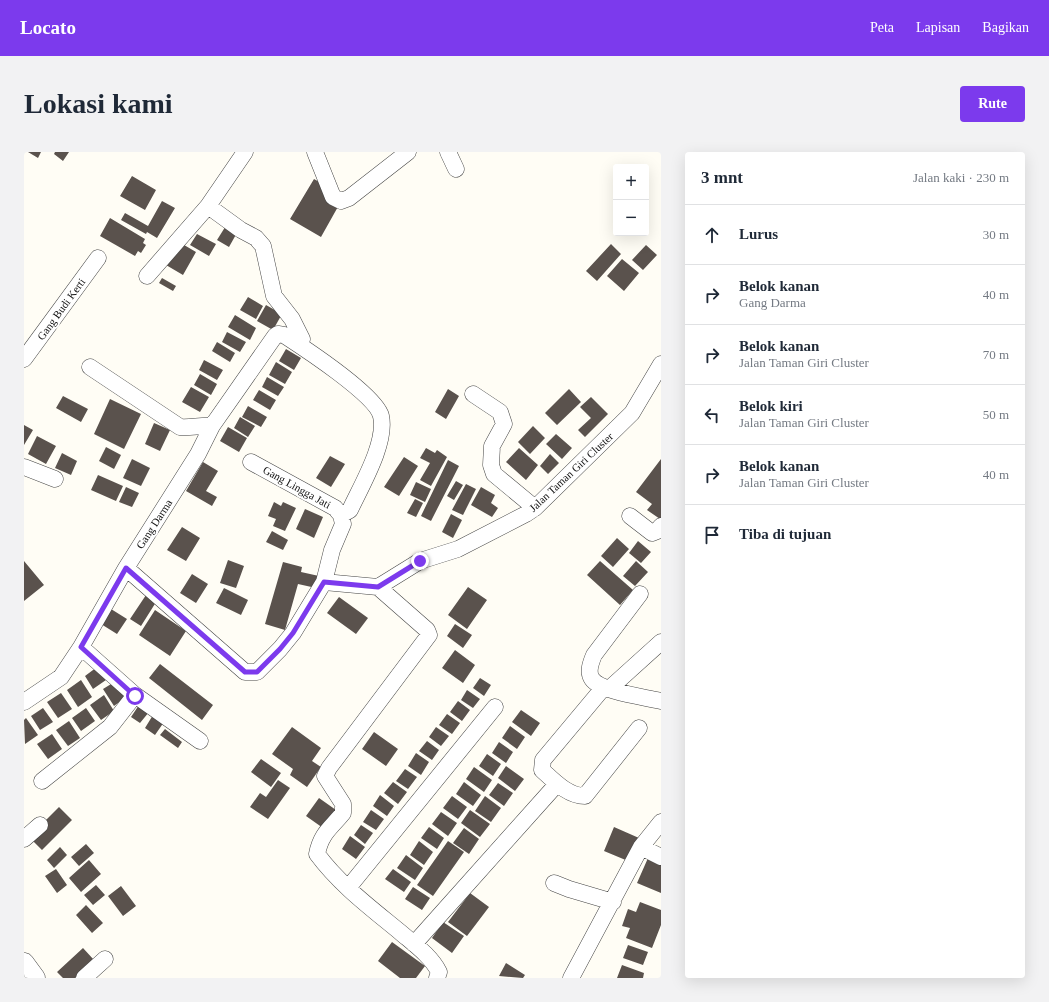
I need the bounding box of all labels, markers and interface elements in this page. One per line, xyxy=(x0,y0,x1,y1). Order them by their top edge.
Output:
text: Locato xyxy=(20,17,76,38)
text: Peta xyxy=(870,20,894,35)
text: Lapisan xyxy=(916,20,960,35)
text: Bagikan xyxy=(982,20,1029,35)
button: Rute xyxy=(960,86,1025,122)
text: Lokasi kami xyxy=(24,88,173,119)
map controls xyxy=(613,164,649,236)
button: + xyxy=(613,164,649,200)
text: 3 mnt xyxy=(701,168,743,187)
text: Jalan kaki · 230 m xyxy=(913,170,1009,185)
button: − xyxy=(613,200,649,236)
icon: ahead xyxy=(701,224,723,246)
text: Lurus xyxy=(739,226,778,242)
text: 30 m xyxy=(983,227,1009,242)
street label: Gang Budi Kerti xyxy=(35,276,87,342)
text: Belok kanan xyxy=(739,278,819,294)
icon: right xyxy=(701,284,723,306)
text: 40 m xyxy=(983,287,1009,302)
text: Gang Darma xyxy=(739,295,806,310)
text: Belok kanan xyxy=(739,338,819,354)
icon: right xyxy=(701,344,723,366)
text: 70 m xyxy=(983,347,1009,362)
text: Jalan Taman Giri Cluster xyxy=(739,355,869,370)
text: Belok kiri xyxy=(739,398,803,414)
icon: left xyxy=(701,404,723,426)
text: 50 m xyxy=(983,407,1009,422)
text: Jalan Taman Giri Cluster xyxy=(739,415,869,430)
street label: Jalan Taman Giri Cluster xyxy=(527,430,616,514)
text: Belok kanan xyxy=(739,458,819,474)
street label: Gang Lingga Jati xyxy=(261,463,333,511)
icon: right xyxy=(701,464,723,486)
text: 40 m xyxy=(983,467,1009,482)
text: Jalan Taman Giri Cluster xyxy=(739,475,869,490)
street label: Gang Darma xyxy=(134,497,174,551)
icon: arrive xyxy=(701,524,723,546)
text: Tiba di tujuan xyxy=(739,526,831,542)
route end xyxy=(411,552,429,570)
route start xyxy=(126,687,144,705)

